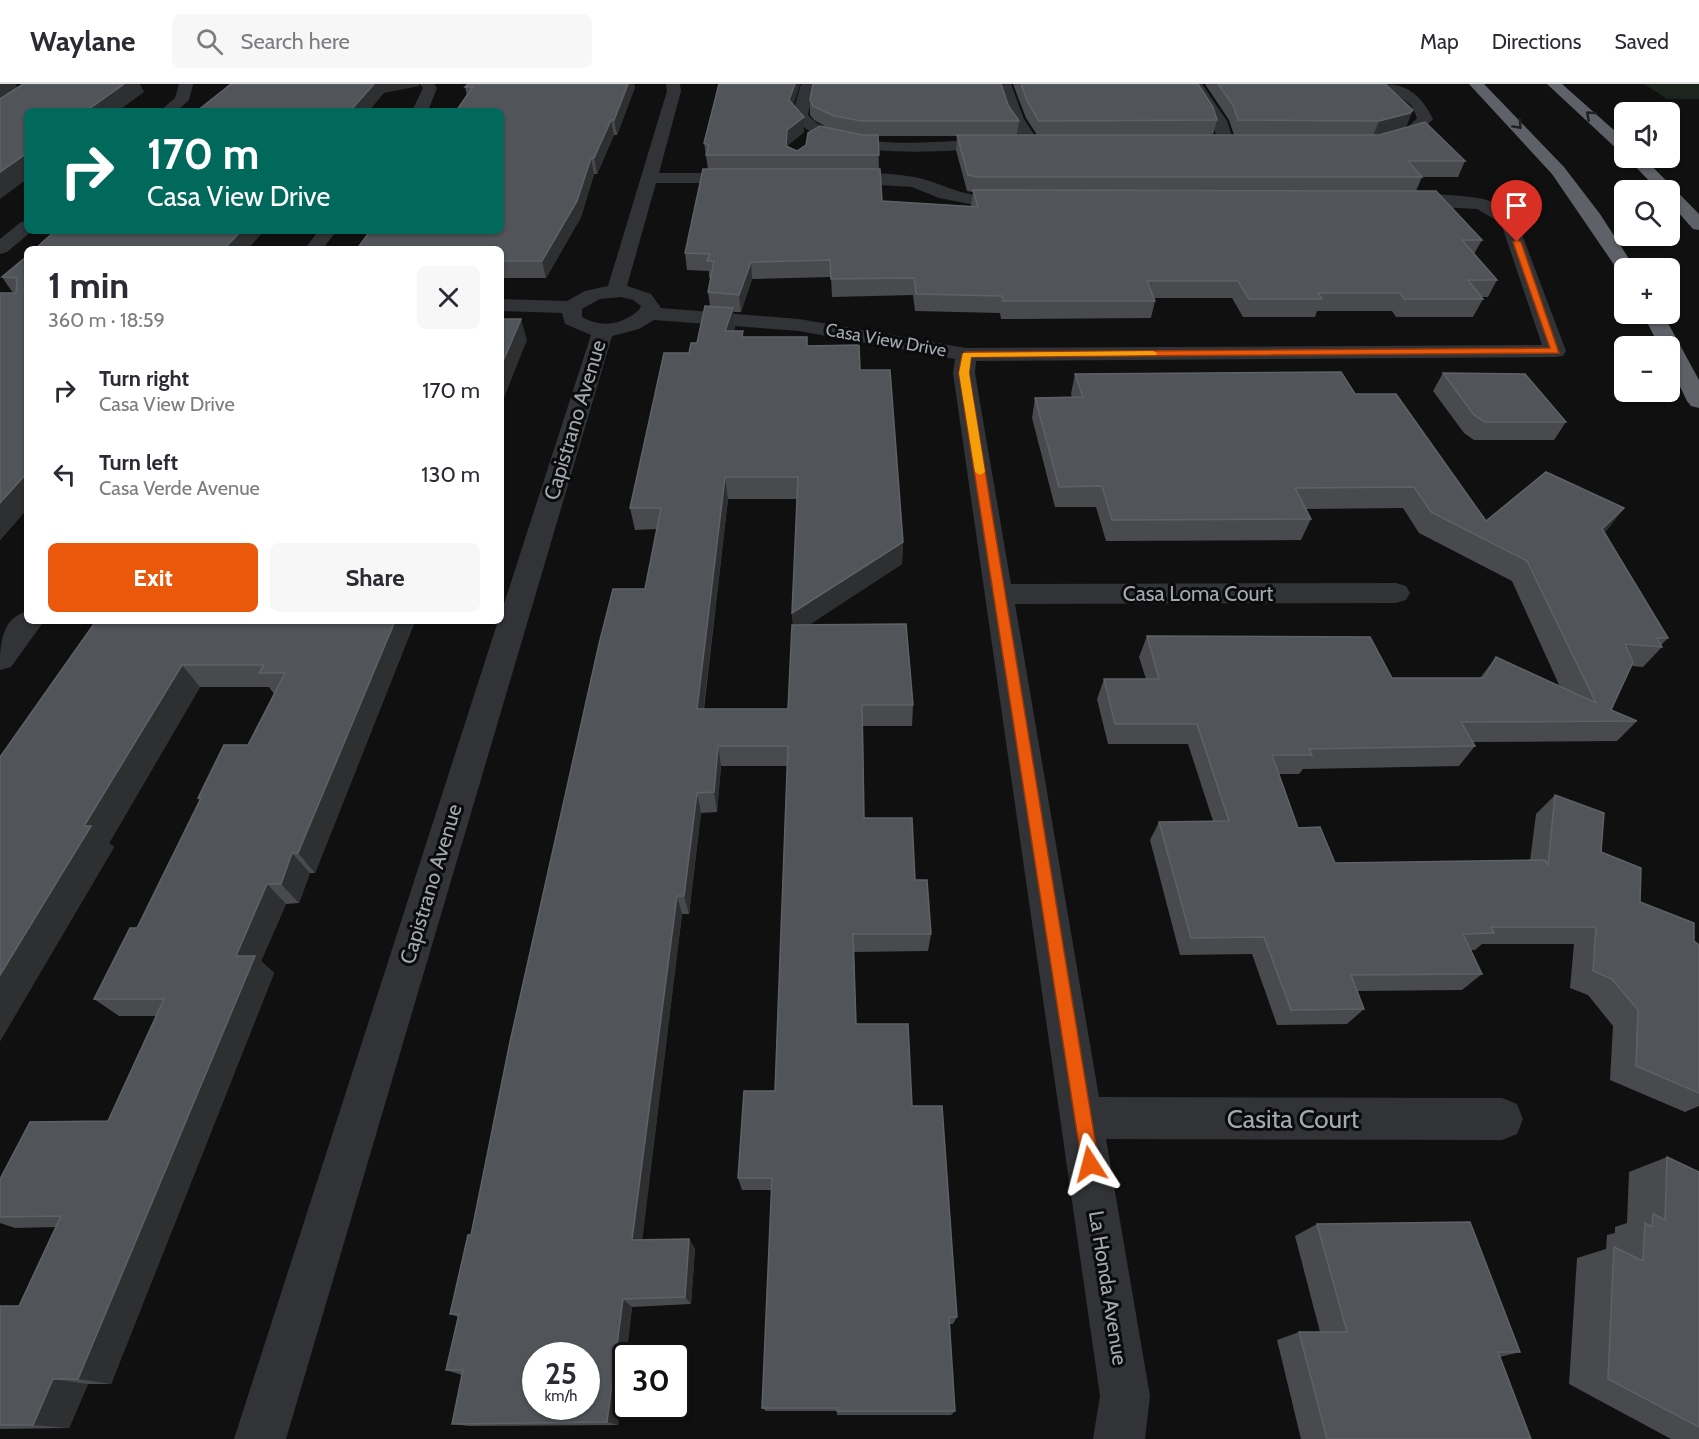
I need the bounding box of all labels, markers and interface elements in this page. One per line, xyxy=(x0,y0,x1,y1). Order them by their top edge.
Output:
search box xyxy=(172,14,592,68)
text: Waylane xyxy=(30,24,136,58)
icon: search xyxy=(193,25,226,58)
text: Search here xyxy=(241,28,350,55)
text: Map xyxy=(1420,29,1459,54)
text: Directions xyxy=(1492,29,1581,54)
text: Saved xyxy=(1614,29,1669,54)
map controls xyxy=(1614,102,1680,402)
button: sound xyxy=(1614,102,1680,168)
one-way arrow xyxy=(1586,111,1597,122)
one-way arrow xyxy=(1511,118,1522,129)
text: 170 m xyxy=(147,128,259,180)
icon: right xyxy=(48,132,126,210)
text: Casa View Drive xyxy=(147,180,330,213)
pin xyxy=(1491,180,1542,242)
button: search xyxy=(1614,180,1680,246)
icon: arrive xyxy=(1500,189,1533,222)
button: + xyxy=(1614,258,1680,324)
text: 1 min xyxy=(48,263,129,307)
button: close xyxy=(417,266,480,329)
text: 360 m · 18:59 xyxy=(48,308,165,332)
street label: Casa View Drive xyxy=(824,319,948,361)
button: − xyxy=(1614,336,1680,402)
street label: Capistrano Avenue xyxy=(538,337,611,503)
text: Turn right xyxy=(99,365,189,392)
icon: right xyxy=(48,374,81,407)
text: 170 m xyxy=(422,377,480,404)
text: Casa View Drive xyxy=(99,392,235,416)
text: Turn left xyxy=(99,449,178,476)
icon: left xyxy=(48,458,81,491)
text: 130 m xyxy=(421,461,480,488)
text: Casa Verde Avenue xyxy=(99,476,260,500)
button: Exit xyxy=(48,543,258,612)
button: Share xyxy=(270,543,480,612)
street label: Casa Loma Court xyxy=(1123,581,1273,606)
street label: Capistrano Avenue xyxy=(394,801,467,967)
street label: Casita Court xyxy=(1227,1103,1359,1135)
position arrow xyxy=(1058,1132,1122,1196)
street label: La Honda Avenue xyxy=(1084,1209,1133,1367)
speed limit sign: 30 xyxy=(612,1342,690,1420)
text: 25 xyxy=(545,1355,577,1392)
text: km/h xyxy=(545,1387,577,1405)

